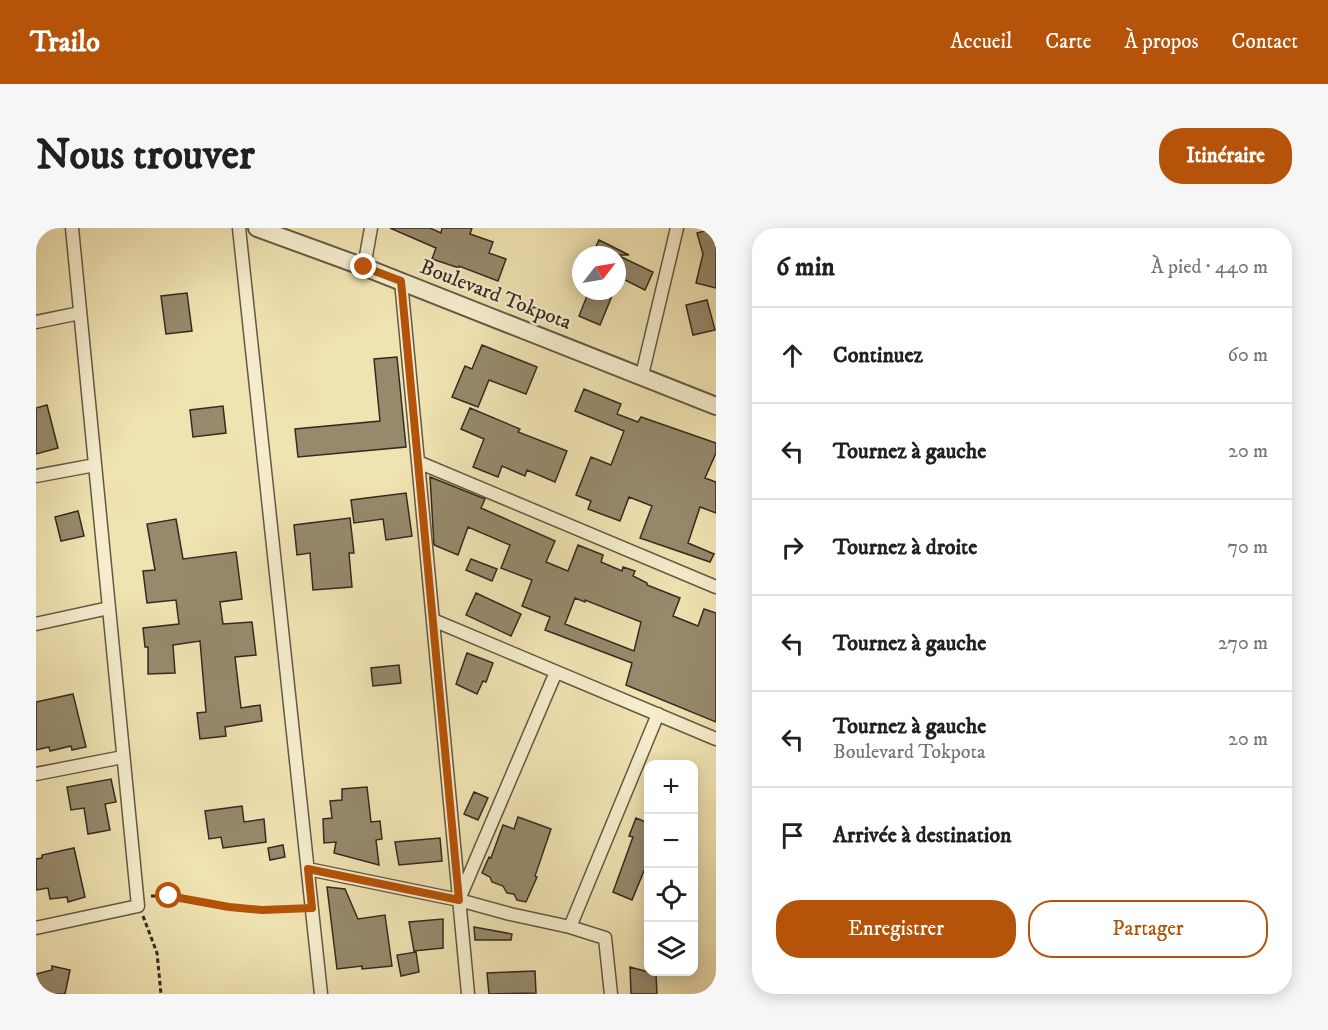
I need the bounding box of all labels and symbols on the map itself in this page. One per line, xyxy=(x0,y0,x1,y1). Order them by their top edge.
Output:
north arrow xyxy=(572,246,626,300)
route end xyxy=(350,253,376,279)
street label: Boulevard Tokpota xyxy=(416,254,575,336)
route start xyxy=(155,882,181,908)

